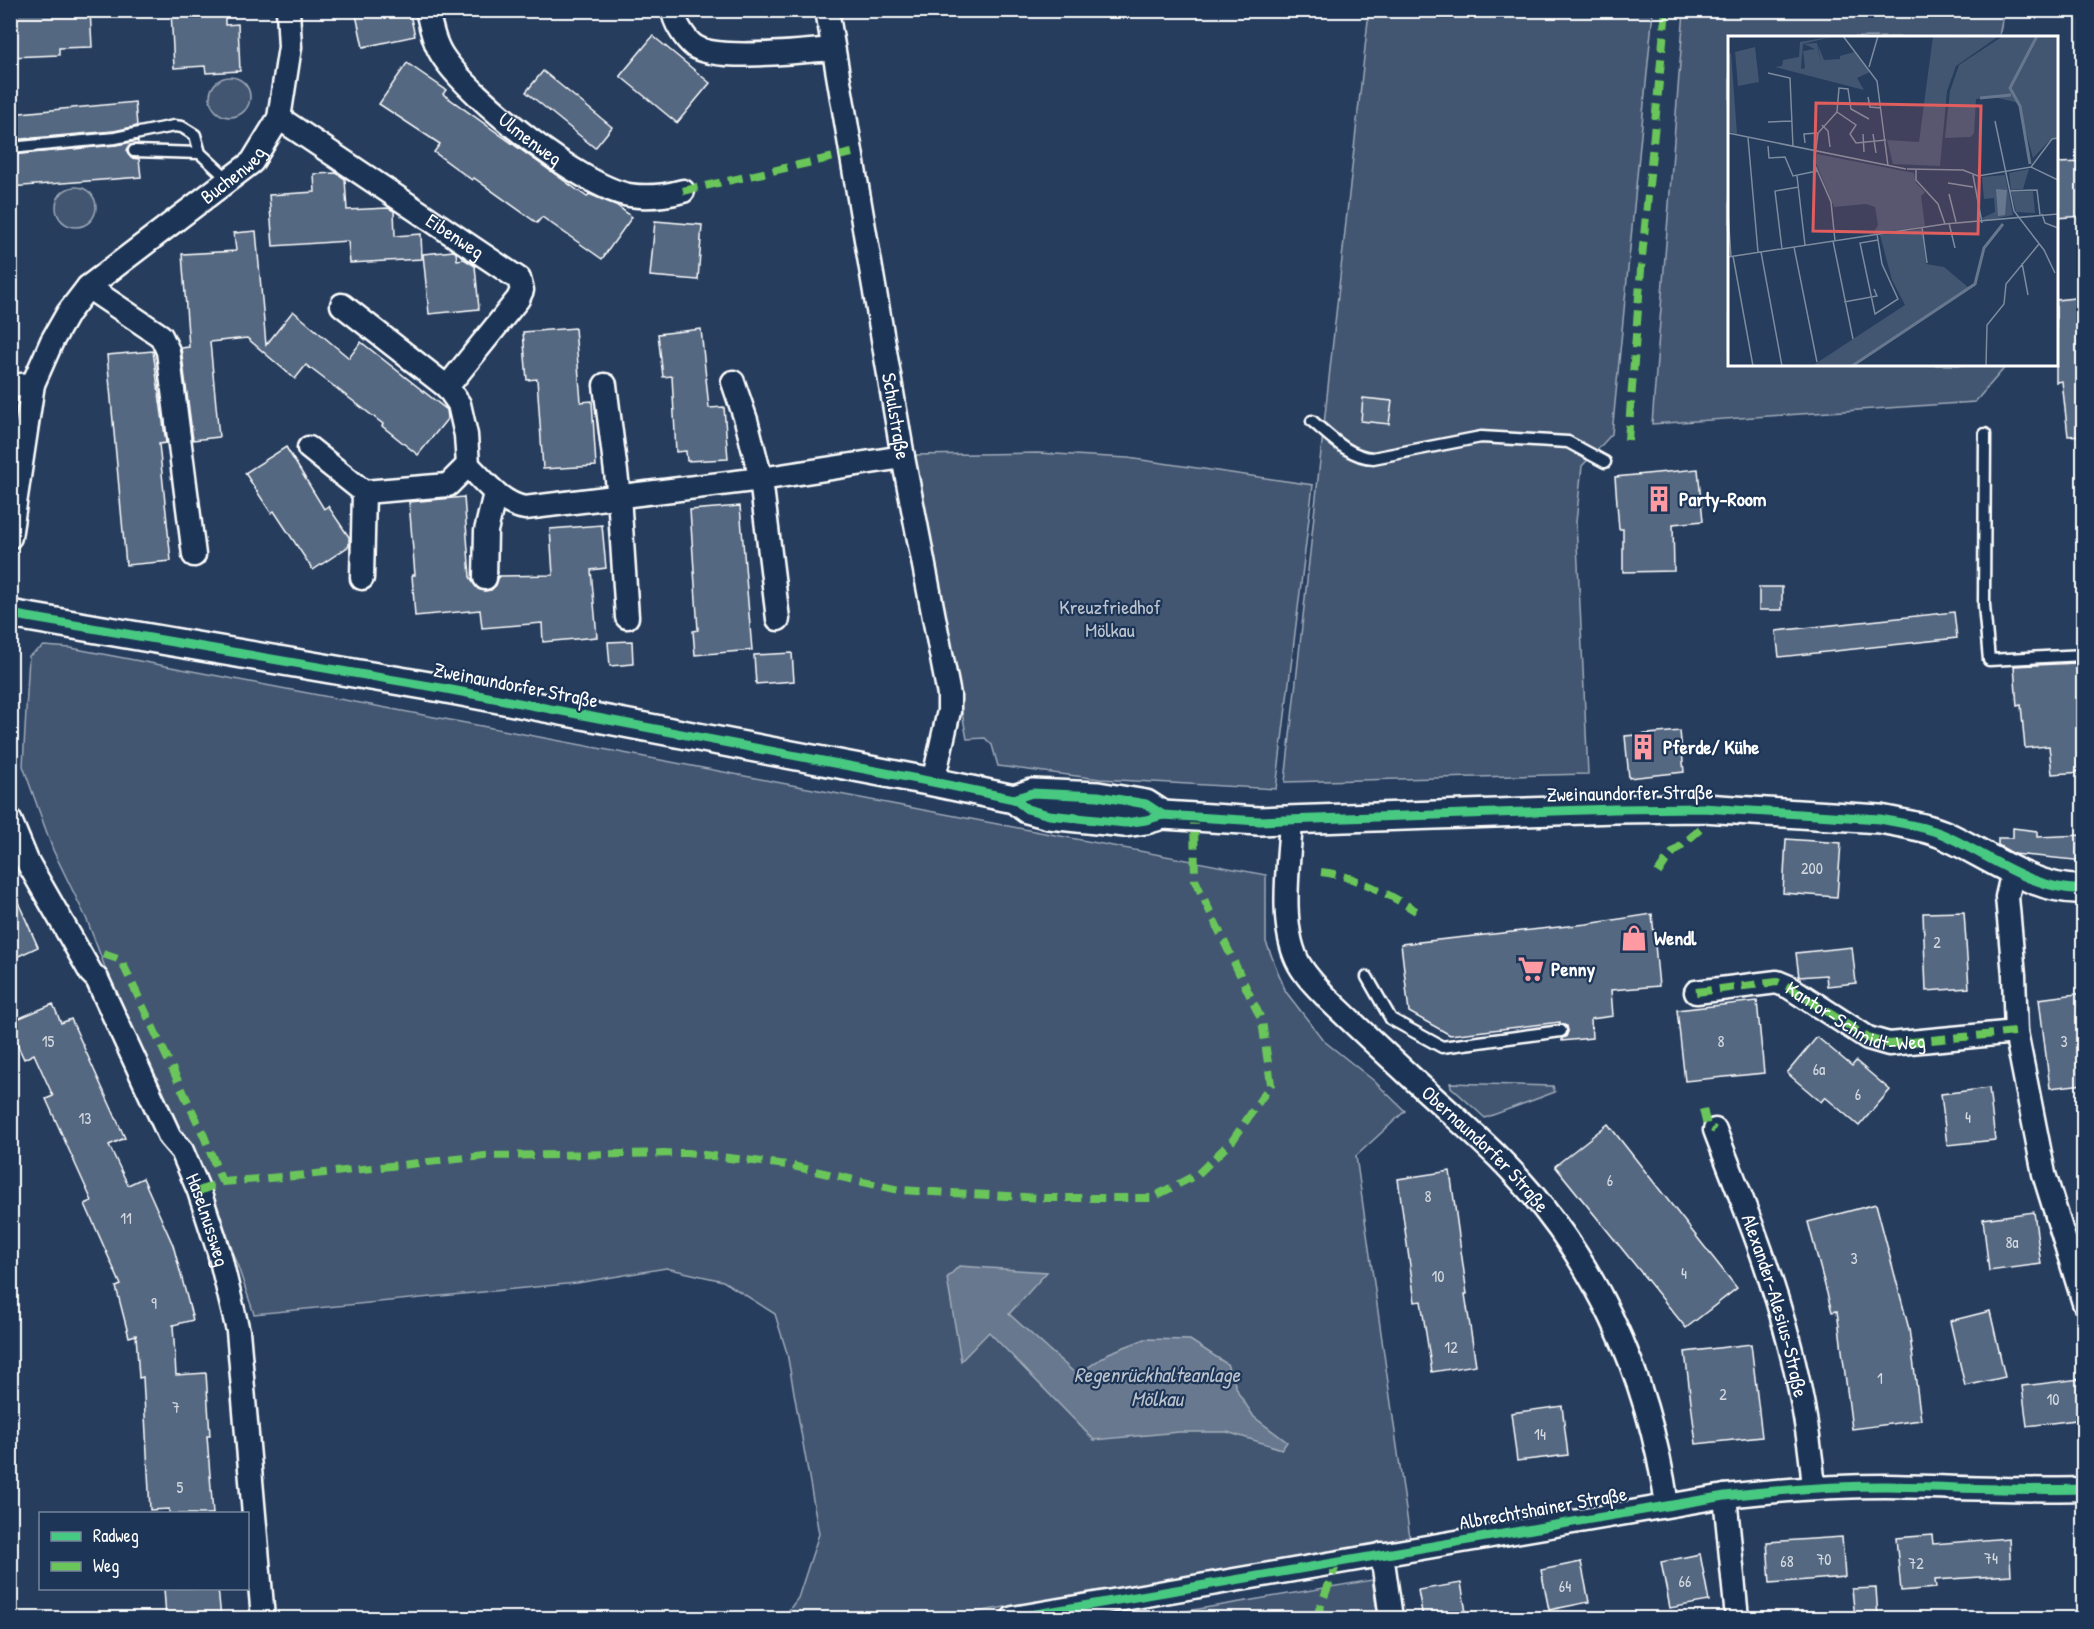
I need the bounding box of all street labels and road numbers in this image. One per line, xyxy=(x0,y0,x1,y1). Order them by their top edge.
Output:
street label: Ulmenweg xyxy=(493,106,568,172)
street label: Buchenweg xyxy=(194,141,271,210)
street label: Eibenweg xyxy=(421,206,490,265)
street label: Schulstraße xyxy=(876,371,917,461)
street label: Zweinaundorfer Straße xyxy=(432,655,601,714)
street label: Zweinaundorfer Straße xyxy=(1546,778,1714,807)
street label: Kantor-Schmidt-Weg xyxy=(1781,974,1926,1057)
street label: Obernaundorfer Straße xyxy=(1416,1079,1556,1218)
street label: Haselnussweg xyxy=(180,1169,236,1269)
street label: Alexander-Alesius-Straße xyxy=(1736,1210,1815,1399)
street label: Albrechtshainer Straße xyxy=(1457,1479,1629,1536)

